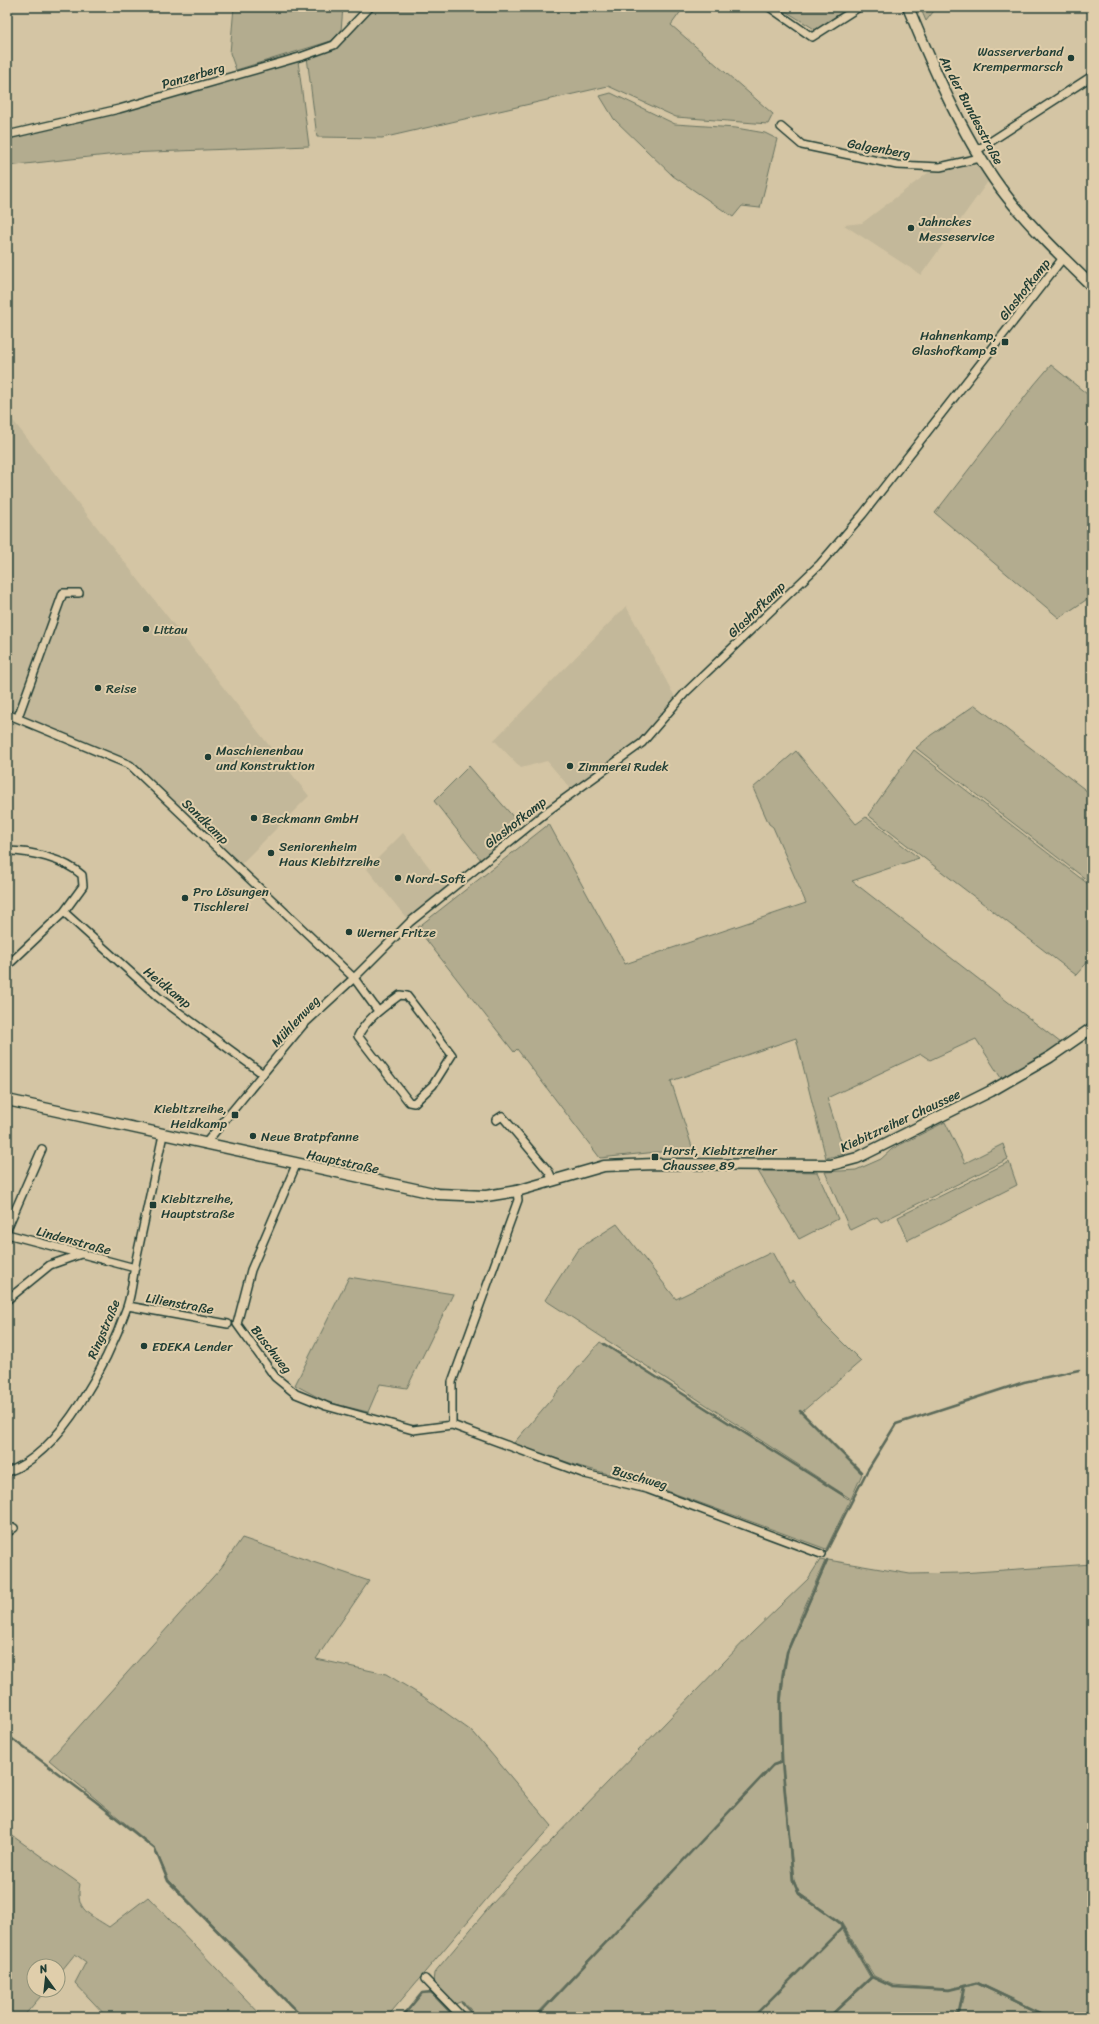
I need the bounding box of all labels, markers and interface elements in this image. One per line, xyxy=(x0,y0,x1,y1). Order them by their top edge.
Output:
place label: Wasserverband Krempermarsch xyxy=(973,40,1064,78)
street label: An der Bundesstraße xyxy=(933,51,1010,169)
marker: Wasserverband Krempermarsch xyxy=(1066,53,1076,63)
street label: Panzerberg xyxy=(159,55,228,95)
street label: Galgenberg xyxy=(845,132,913,165)
place label: Jahnckes Messeservice xyxy=(918,210,995,248)
marker: Jahnckes Messeservice xyxy=(906,223,916,233)
street label: Glashofkamp xyxy=(993,253,1056,325)
place label: Hahnenkamp, Glashofkamp 8 xyxy=(912,324,997,362)
marker: Hahnenkamp, Glashofkamp 8 xyxy=(1000,337,1010,347)
street label: Glashofkamp xyxy=(722,575,791,643)
place label: Littau xyxy=(154,618,188,641)
marker: Littau xyxy=(141,624,151,634)
place label: Reise xyxy=(106,677,136,700)
marker: Reise xyxy=(93,683,103,693)
place label: Maschienenbau und Konstruktion xyxy=(216,739,315,777)
marker: Maschienenbau und Konstruktion xyxy=(203,752,213,762)
place label: Zimmerei Rudek xyxy=(578,755,669,778)
marker: Zimmerei Rudek xyxy=(565,761,575,771)
street label: Glashofkamp xyxy=(479,791,552,854)
street label: Sandkamp xyxy=(177,793,235,850)
place label: Beckmann GmbH xyxy=(262,807,359,830)
marker: Beckmann GmbH xyxy=(249,813,259,823)
place label: Seniorenheim Haus Kiebitzreihe xyxy=(279,835,380,873)
marker: Seniorenheim Haus Kiebitzreihe xyxy=(266,848,276,858)
place label: Nord-Soft xyxy=(406,867,466,890)
marker: Nord-Soft xyxy=(393,873,403,883)
place label: Pro Lösungen Tischlerei xyxy=(193,880,269,918)
marker: Pro Lösungen Tischlerei xyxy=(180,893,190,903)
place label: Werner Fritze xyxy=(357,921,436,944)
marker: Werner Fritze xyxy=(344,927,354,937)
street label: Heidkamp xyxy=(138,961,197,1014)
street label: Mühlenweg xyxy=(265,990,326,1053)
street label: Kiebitzreiher Chaussee xyxy=(836,1082,965,1159)
place label: Kiebitzreihe, Heidkamp xyxy=(154,1097,227,1135)
marker: Kiebitzreihe, Heidkamp xyxy=(230,1110,240,1120)
place label: Neue Bratpfanne xyxy=(261,1125,359,1148)
marker: Neue Bratpfanne xyxy=(248,1131,258,1141)
place label: Horst, Kiebitzreiher Chaussee 89 xyxy=(663,1139,778,1177)
street label: Hauptstraße xyxy=(304,1143,382,1180)
marker: Horst, Kiebitzreiher Chaussee 89 xyxy=(650,1152,660,1162)
place label: Kiebitzreihe, Hauptstraße xyxy=(161,1187,235,1225)
marker: Kiebitzreihe, Hauptstraße xyxy=(148,1200,158,1210)
street label: Lindenstraße xyxy=(34,1219,114,1262)
street label: Lilienstraße xyxy=(144,1286,216,1321)
street label: Ringstraße xyxy=(81,1296,126,1363)
street label: Buschweg xyxy=(245,1320,298,1379)
place label: EDEKA Lender xyxy=(152,1335,233,1358)
marker: EDEKA Lender xyxy=(139,1341,149,1351)
street label: Buschweg xyxy=(609,1459,671,1496)
north arrow xyxy=(26,1958,66,1998)
text: N xyxy=(36,1959,50,1979)

